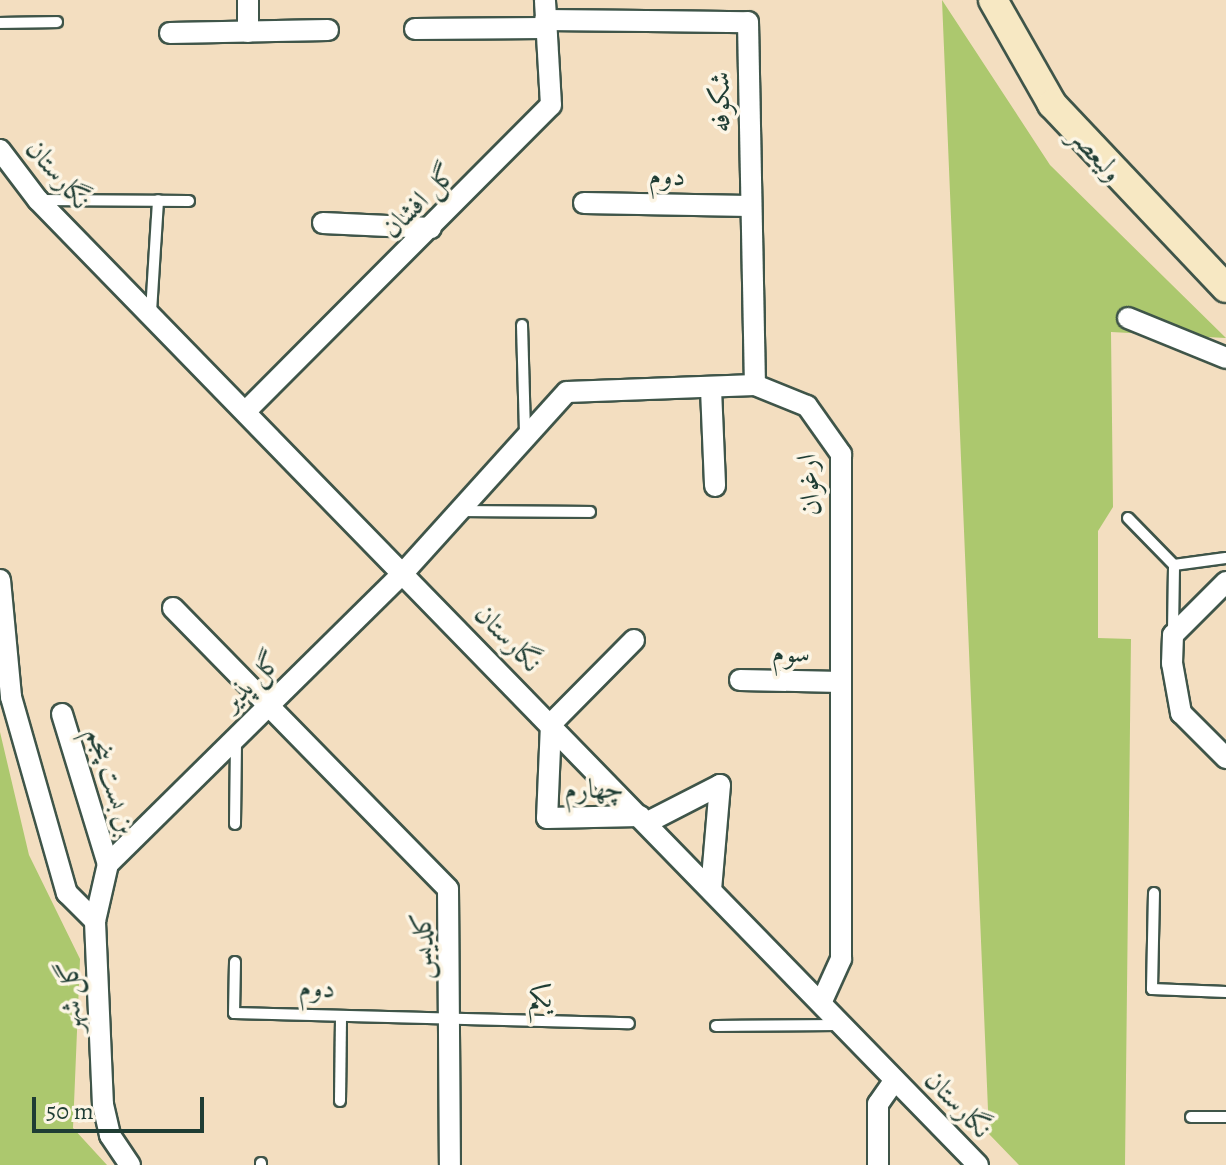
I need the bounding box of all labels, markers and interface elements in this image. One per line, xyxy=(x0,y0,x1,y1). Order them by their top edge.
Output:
street label: شکوفه xyxy=(703,72,737,132)
street label: ولیعصر xyxy=(1062,119,1130,189)
street label: نگارستان xyxy=(19,132,97,216)
street label: گل افشان xyxy=(375,157,463,245)
street label: دوم xyxy=(648,159,686,193)
street label: ارغوان xyxy=(790,452,828,518)
street label: نگارستان xyxy=(468,597,548,679)
street label: سوم xyxy=(772,636,810,670)
street label: گل پذیر xyxy=(214,644,288,718)
street label: بن بست پنجم xyxy=(80,723,144,839)
street label: چهارم xyxy=(564,772,624,806)
street label: کلدیس xyxy=(405,912,439,980)
street label: گل شهر xyxy=(51,961,89,1033)
street label: دوم xyxy=(298,971,336,1005)
street label: یکم xyxy=(528,981,552,1015)
street label: نگارستان xyxy=(918,1063,998,1145)
scale bar xyxy=(36,1081,208,1131)
text: 50 m xyxy=(46,1095,94,1127)

